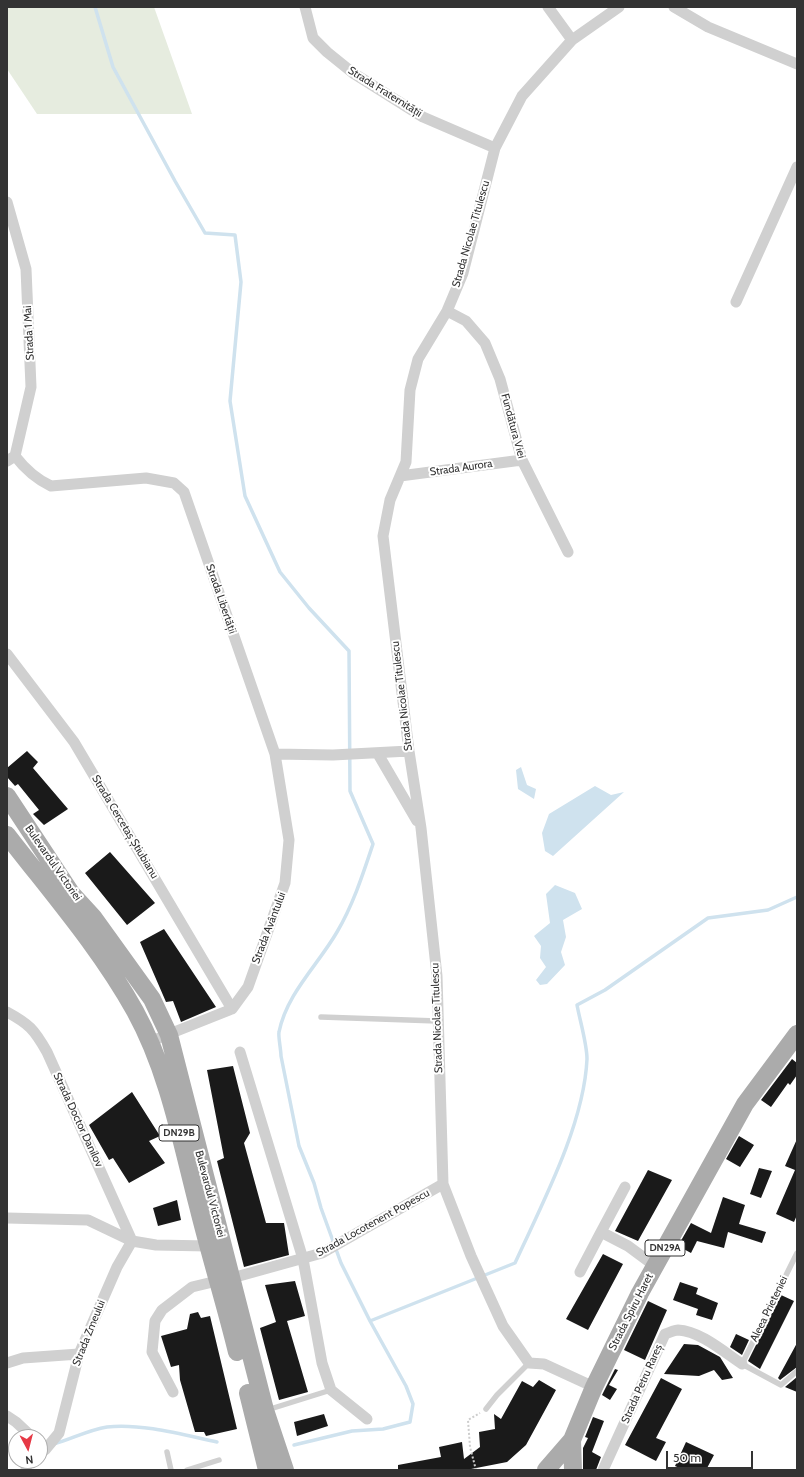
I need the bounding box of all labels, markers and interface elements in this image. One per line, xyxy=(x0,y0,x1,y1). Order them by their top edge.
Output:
street label: Strada Fraternității xyxy=(345,64,425,120)
street label: Strada Nicolae Titulescu xyxy=(449,179,493,289)
street label: Strada 1 Mai xyxy=(21,305,37,361)
street label: Fundătura Viei xyxy=(498,392,528,460)
street label: Strada Aurora xyxy=(429,457,493,479)
street label: Strada Libertății xyxy=(203,562,239,636)
street label: Strada Nicolae Titulescu xyxy=(389,640,415,752)
street label: Strada Cercetaș Știubianu xyxy=(89,773,161,881)
street label: Bulevardul Victoriei xyxy=(22,823,84,903)
street label: Strada Avântului xyxy=(249,890,289,966)
street label: Strada Nicolae Titulescu xyxy=(428,963,446,1073)
street label: Strada Doctor Danilov xyxy=(50,1071,106,1169)
road number: DN29B xyxy=(159,1125,199,1141)
street label: Bulevardul Victoriei xyxy=(192,1149,228,1239)
street label: Strada Locotenent Popescu xyxy=(314,1186,432,1260)
road number: DN29A xyxy=(645,1240,685,1256)
street label: Strada Spiru Haret xyxy=(606,1271,656,1353)
street label: Aleea Prieteniei xyxy=(747,1274,791,1344)
street label: Strada Zmeului xyxy=(70,1298,108,1368)
street label: Strada Petru Rareș xyxy=(619,1342,665,1426)
north arrow xyxy=(8,1429,48,1469)
scale bar xyxy=(668,1443,755,1469)
text: 50 m xyxy=(673,1450,701,1465)
text: N xyxy=(25,1452,34,1467)

